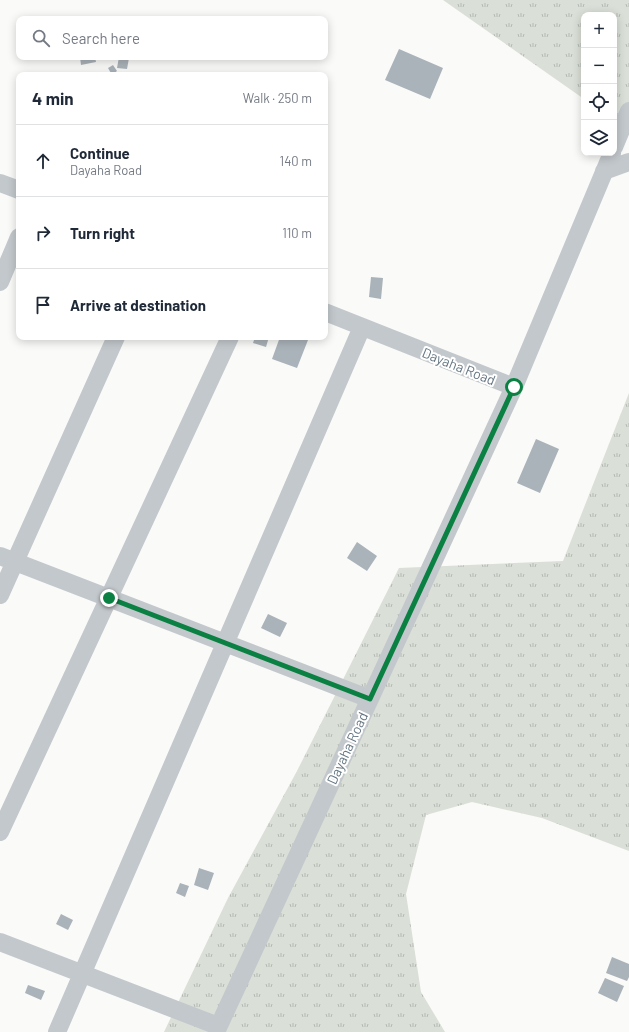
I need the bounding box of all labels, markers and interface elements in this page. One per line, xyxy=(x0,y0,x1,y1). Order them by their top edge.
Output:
map controls xyxy=(581,12,617,156)
button: + xyxy=(581,12,617,48)
search box xyxy=(16,16,328,60)
icon: search xyxy=(30,27,52,49)
text: Search here xyxy=(62,29,140,47)
button: − xyxy=(581,48,617,84)
button: locate xyxy=(581,84,617,120)
text: 4 min xyxy=(32,88,74,108)
text: Walk · 250 m xyxy=(243,90,312,106)
button: layers xyxy=(581,120,617,156)
text: Continue xyxy=(70,144,130,162)
icon: ahead xyxy=(32,150,54,172)
text: 140 m xyxy=(280,153,312,169)
text: Dayaha Road xyxy=(70,162,142,178)
icon: right xyxy=(32,222,54,244)
text: Turn right xyxy=(70,224,135,242)
text: 110 m xyxy=(282,225,312,241)
icon: arrive xyxy=(32,294,54,316)
text: Arrive at destination xyxy=(70,296,206,314)
street label: Dayaha Road xyxy=(420,344,498,388)
route start xyxy=(505,378,523,396)
route end xyxy=(100,589,118,607)
street label: Dayaha Road xyxy=(323,709,371,787)

